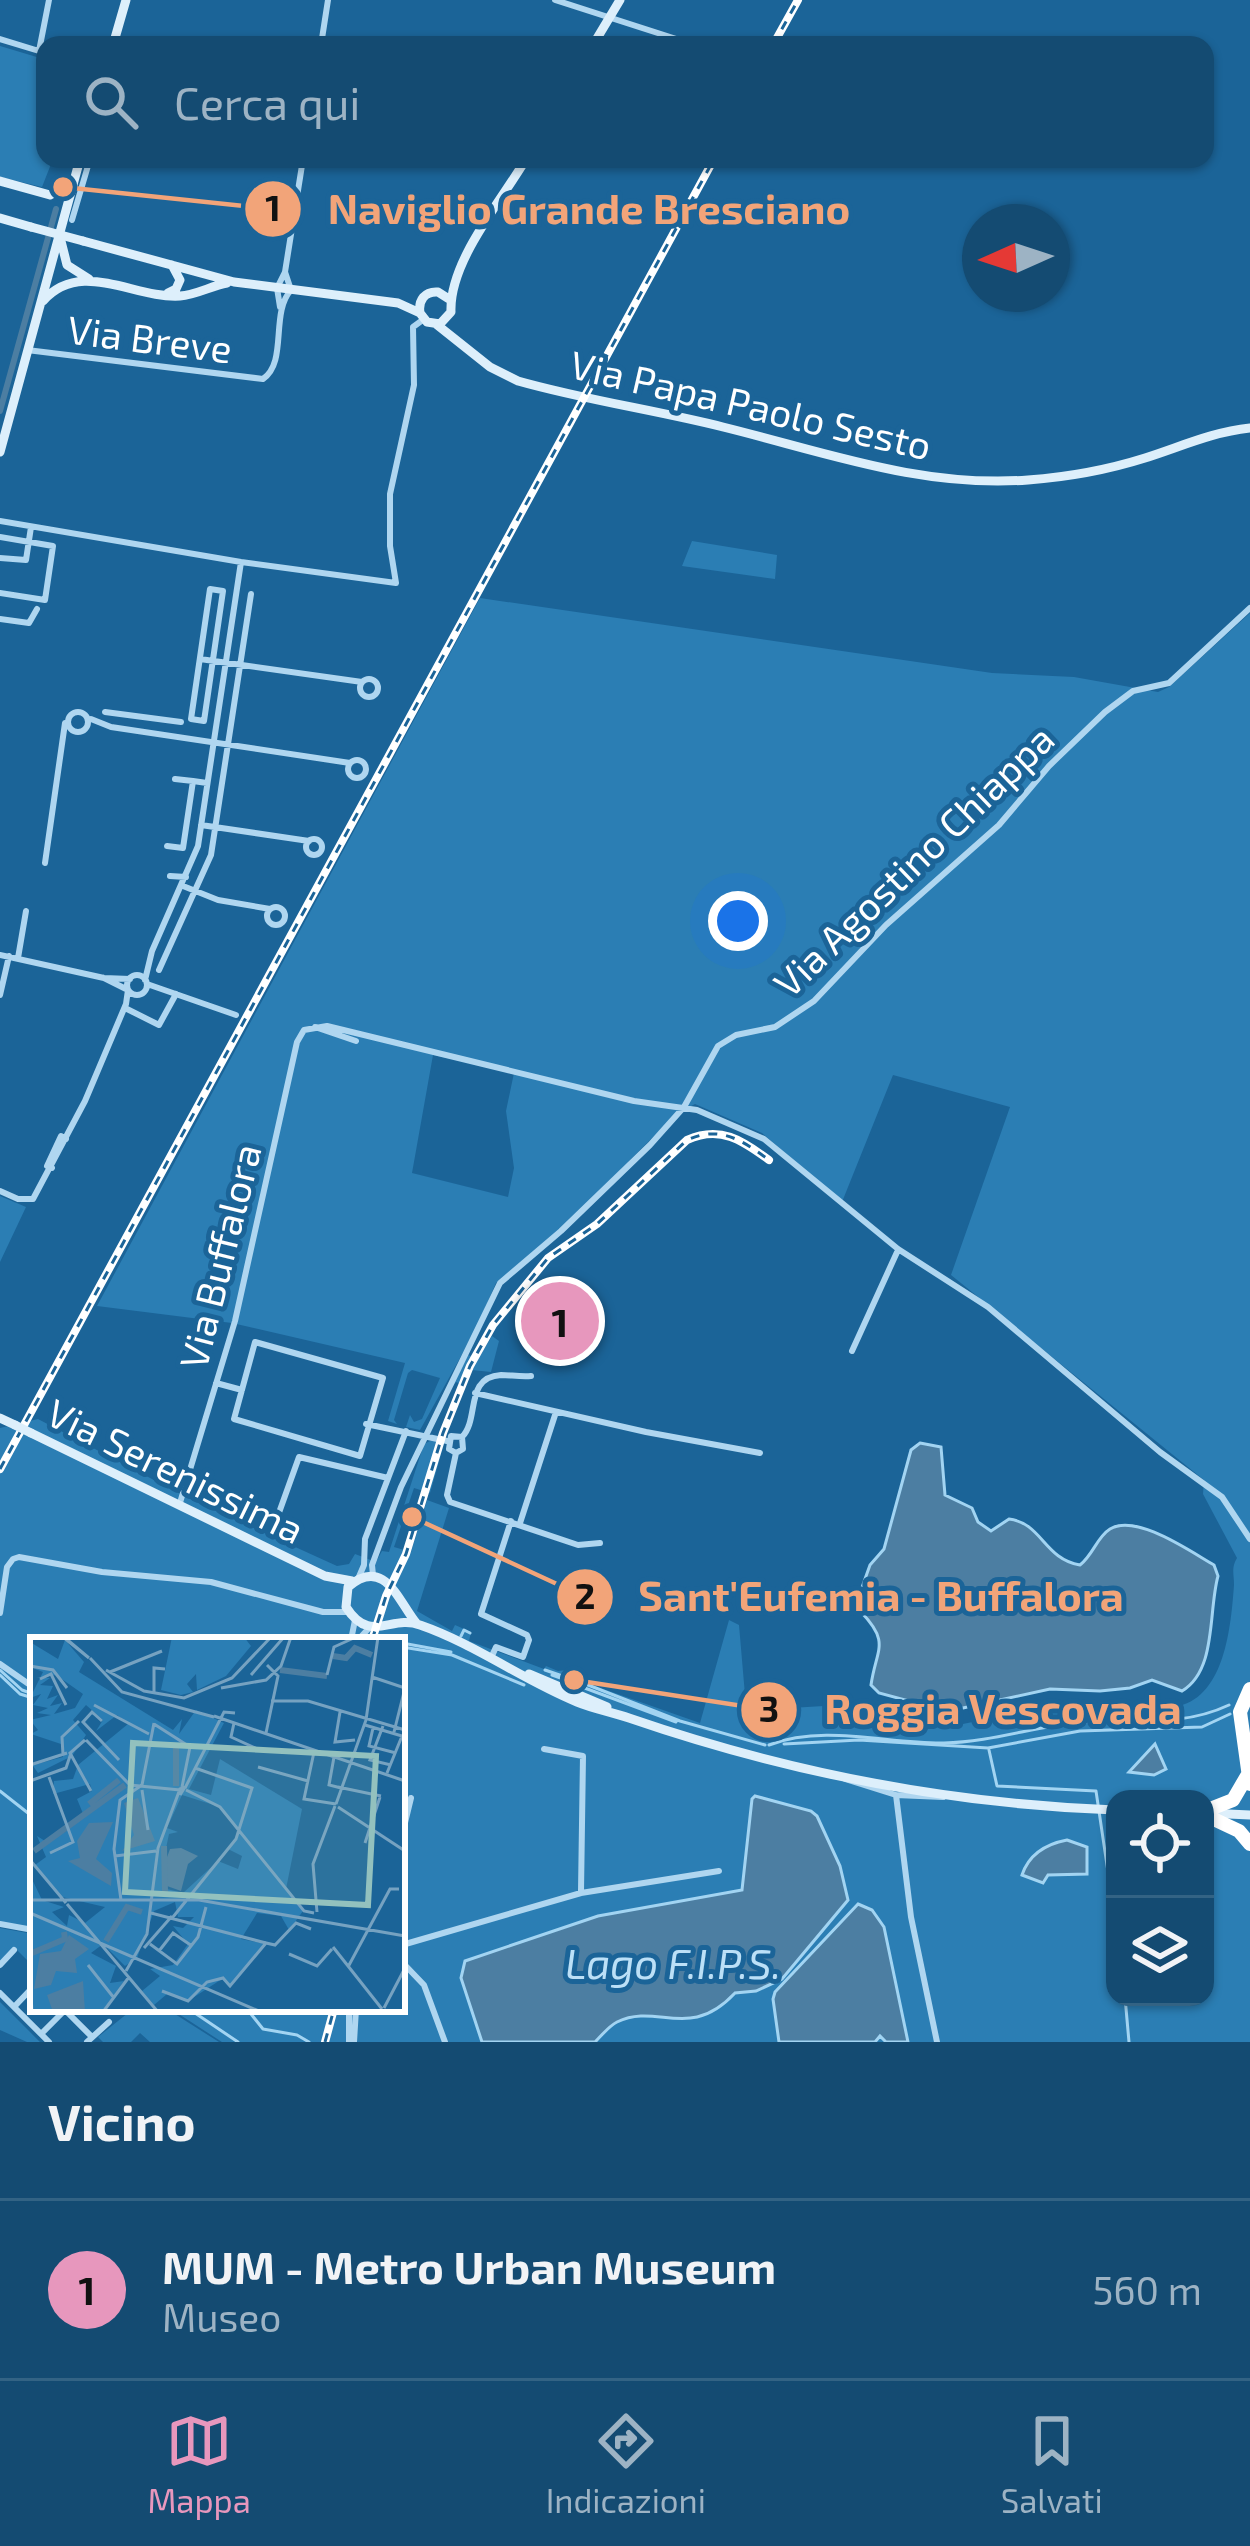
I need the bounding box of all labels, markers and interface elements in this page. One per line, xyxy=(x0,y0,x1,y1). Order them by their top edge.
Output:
search box xyxy=(36,36,1214,168)
icon: search xyxy=(78,69,144,135)
text: Cerca qui xyxy=(174,75,360,129)
callout: Naviglio Grande Bresciano xyxy=(243,170,874,248)
text: Naviglio Grande Bresciano xyxy=(328,182,850,232)
text: 1 xyxy=(265,185,281,228)
north arrow xyxy=(962,204,1070,312)
street label: Via Breve xyxy=(65,305,235,371)
street label: Via Papa Paolo Sesto xyxy=(566,340,936,468)
street label: Via Agostino Chiappa xyxy=(763,714,1063,1006)
your location xyxy=(708,891,768,951)
street label: Via Buffalora xyxy=(168,1139,270,1373)
pin: 1 xyxy=(521,1276,599,1366)
street label: Via Serenissima xyxy=(40,1388,312,1552)
callout: Sant'Eufemia - Buffalora xyxy=(555,1558,1148,1636)
text: Sant'Eufemia - Buffalora xyxy=(638,1569,1124,1619)
text: 2 xyxy=(575,1573,595,1616)
inset map xyxy=(30,1637,405,2012)
callout: Roggia Vescovada xyxy=(739,1671,1206,1749)
text: Roggia Vescovada xyxy=(824,1682,1182,1732)
text: 3 xyxy=(759,1686,779,1729)
map controls xyxy=(1106,1790,1214,2006)
button: locate xyxy=(1106,1790,1214,1898)
button: layers xyxy=(1106,1898,1214,2006)
water label: Lago F.I.P.S. xyxy=(565,1937,781,1988)
text: Vicino xyxy=(48,2090,196,2151)
text: MUM - Metro Urban Museum xyxy=(162,2239,776,2293)
text: 1 xyxy=(79,2266,95,2313)
text: 560 m xyxy=(1092,2266,1202,2313)
text: Museo xyxy=(162,2293,281,2340)
tab: Mappa xyxy=(147,2408,251,2520)
tab: Indicazioni xyxy=(546,2408,706,2520)
tab: Salvati xyxy=(1001,2408,1103,2520)

